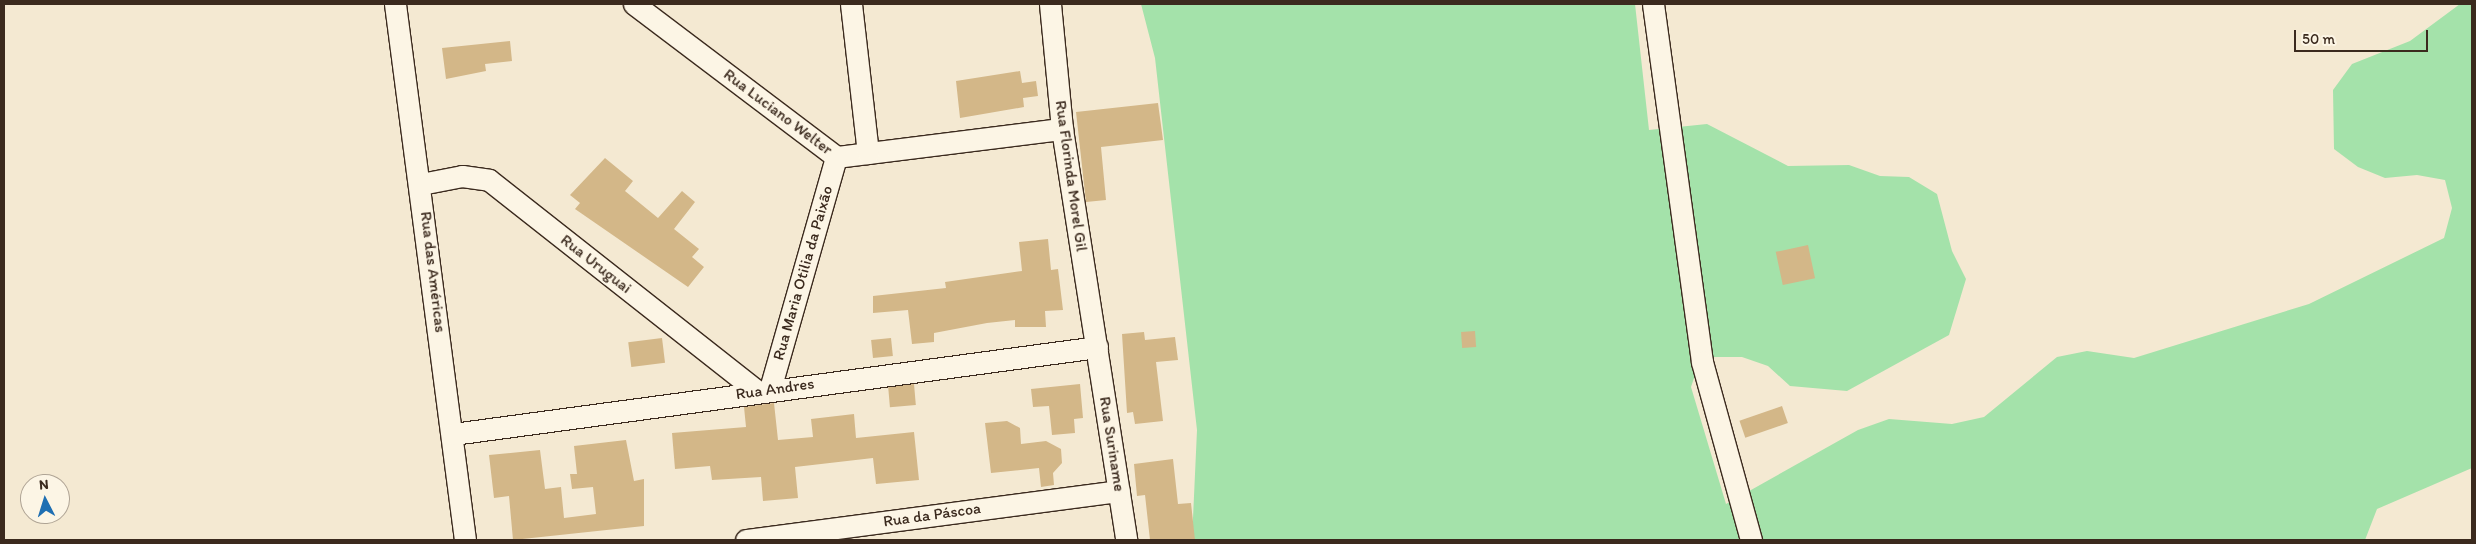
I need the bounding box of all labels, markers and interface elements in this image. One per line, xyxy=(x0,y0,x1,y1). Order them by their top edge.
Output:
scale bar xyxy=(2296,20,2430,52)
text: 50 m xyxy=(2302,30,2335,48)
street label: Rua Luciano Welter xyxy=(719,65,837,159)
street label: Rua Florinda Morel Gil xyxy=(1051,99,1091,253)
street label: Rua Maria Otilia da Paixão xyxy=(769,183,837,363)
street label: Rua das Américas xyxy=(416,210,450,334)
street label: Rua Uruguai xyxy=(557,230,635,298)
street label: Rua Andres xyxy=(735,374,815,404)
street label: Rua Suriname xyxy=(1095,395,1129,493)
north arrow xyxy=(20,474,70,524)
text: N xyxy=(38,476,49,493)
street label: Rua da Páscoa xyxy=(882,499,982,531)

